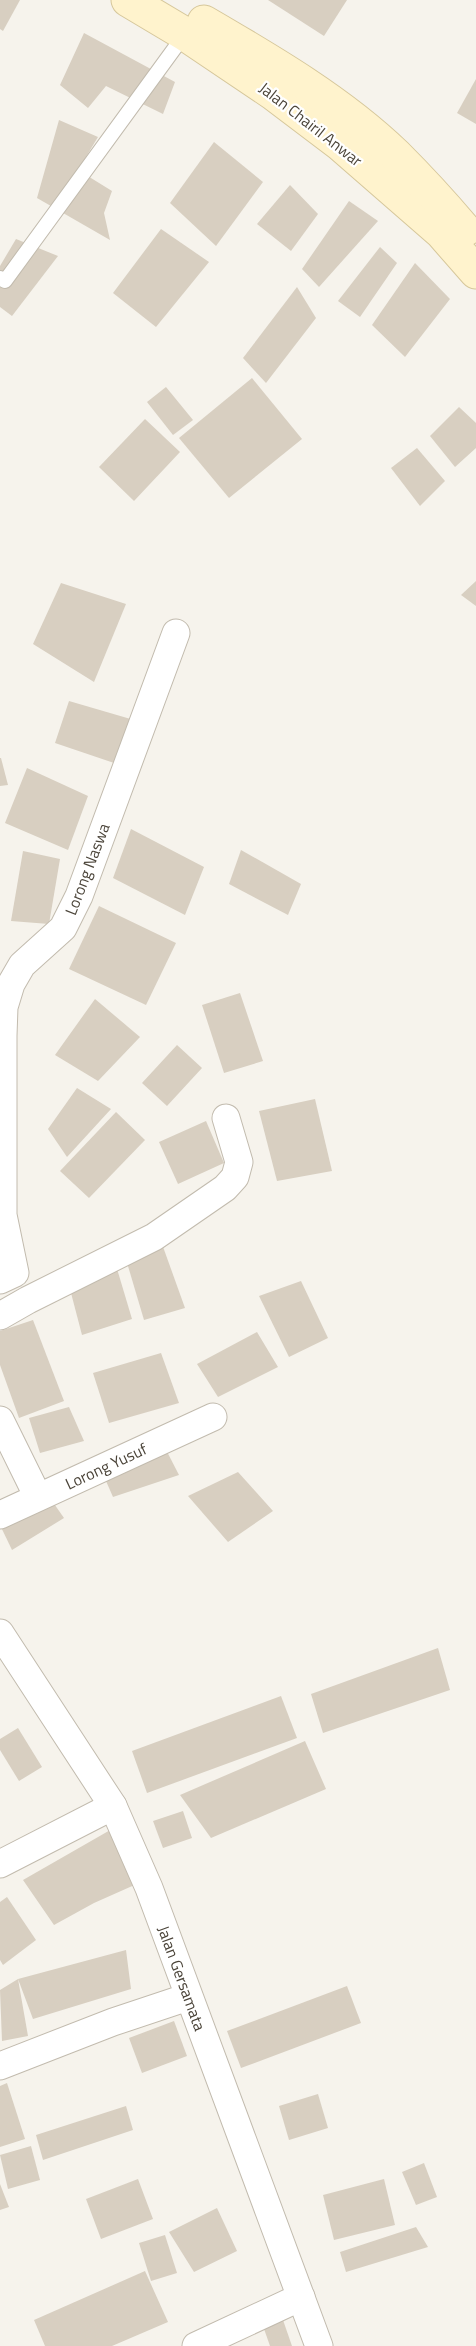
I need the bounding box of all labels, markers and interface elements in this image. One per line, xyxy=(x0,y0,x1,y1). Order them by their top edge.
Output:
street label: Jalan Chairil Anwar xyxy=(254,76,368,172)
street label: Lorong Naswa xyxy=(59,820,115,918)
street label: Lorong Yusuf xyxy=(61,1436,151,1495)
street label: Jalan Gersamata xyxy=(152,1922,212,2034)

